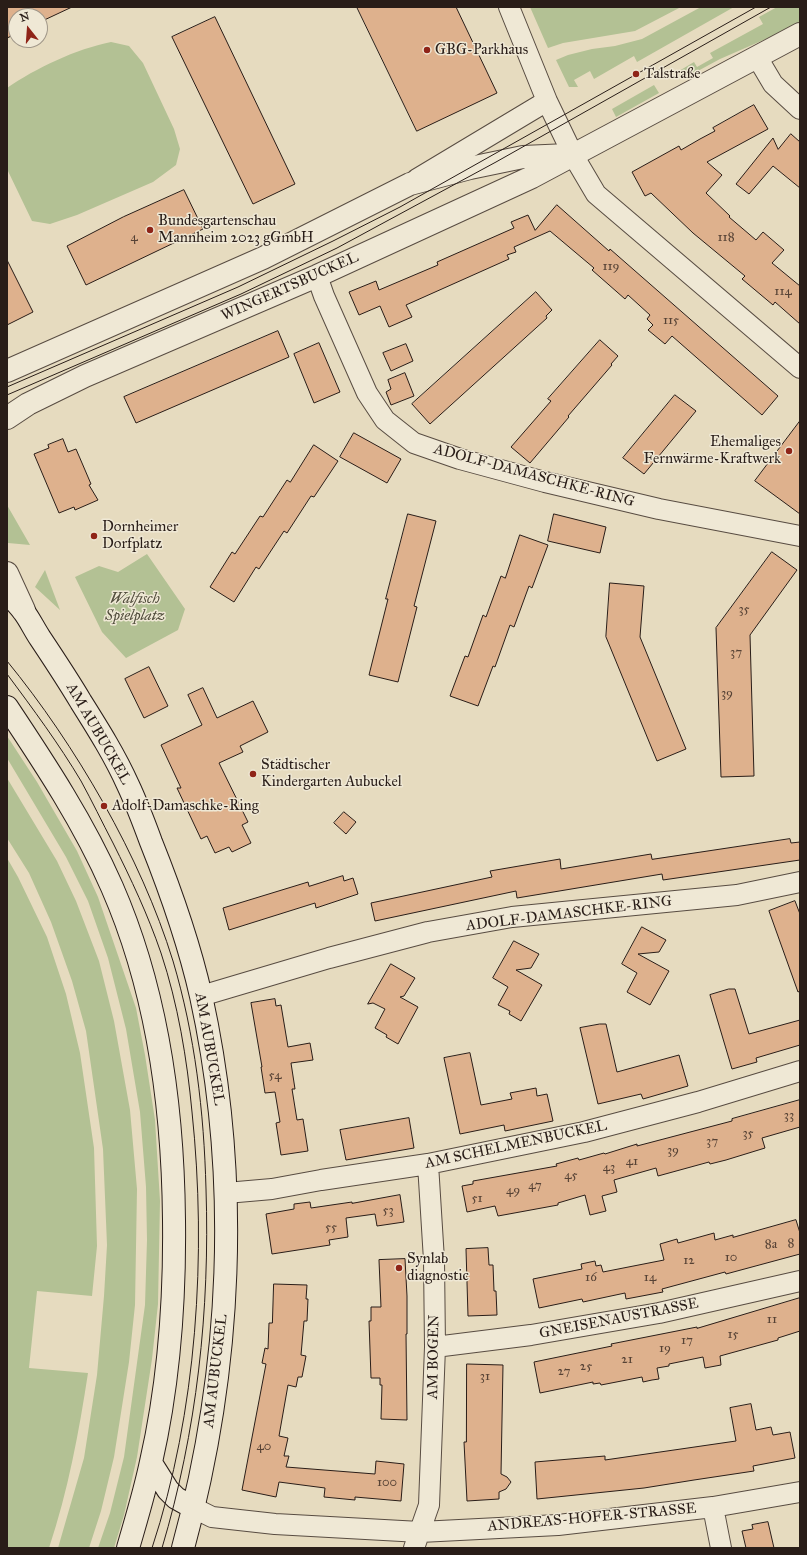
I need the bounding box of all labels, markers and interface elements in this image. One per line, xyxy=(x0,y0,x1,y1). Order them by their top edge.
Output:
north arrow xyxy=(8,8,48,48)
text: N xyxy=(18,9,31,25)
place label: GBG-Parkhaus xyxy=(435,41,528,59)
marker: GBG-Parkhaus xyxy=(422,45,432,55)
place label: Talstraße xyxy=(644,65,701,83)
marker: Talstraße xyxy=(631,69,641,79)
place label: Bundesgartenschau Mannheim 2023 gGmbH xyxy=(158,212,314,247)
marker: Bundesgartenschau Mannheim 2023 gGmbH xyxy=(145,225,155,235)
house number: 4 xyxy=(130,230,138,246)
house number: 118 xyxy=(717,230,735,246)
street label: WINGERTSBUCKEL xyxy=(219,249,361,325)
house number: 119 xyxy=(602,259,620,275)
house number: 114 xyxy=(774,284,792,300)
house number: 115 xyxy=(663,313,679,329)
place label: Ehemaliges Fernwärme-Kraftwerk xyxy=(644,433,781,468)
street label: ADOLF-DAMASCHKE-RING xyxy=(432,440,636,512)
marker: Ehemaliges Fernwärme-Kraftwerk xyxy=(784,446,794,456)
place label: Dornheimer Dorfplatz xyxy=(102,518,178,553)
marker: Dornheimer Dorfplatz xyxy=(89,531,99,541)
park label: Walfisch Spielplatz xyxy=(105,590,165,625)
house number: 35 xyxy=(738,602,750,618)
house number: 37 xyxy=(730,645,742,661)
street label: AM AUBUCKEL xyxy=(62,680,134,788)
house number: 39 xyxy=(721,686,733,702)
place label: Städtischer Kindergarten Aubuckel xyxy=(261,756,402,791)
marker: Städtischer Kindergarten Aubuckel xyxy=(248,769,258,779)
place label: Adolf-Damaschke-Ring xyxy=(112,797,259,815)
marker: Adolf-Damaschke-Ring xyxy=(99,801,109,811)
street label: ADOLF-DAMASCHKE-RING xyxy=(465,892,673,936)
street label: AM AUBUCKEL xyxy=(190,991,228,1107)
house number: 54 xyxy=(269,1068,281,1084)
house number: 33 xyxy=(784,1108,794,1124)
street label: AM SCHELMENBUCKEL xyxy=(423,1117,609,1173)
house number: 35 xyxy=(742,1126,754,1142)
house number: 37 xyxy=(706,1134,718,1150)
house number: 39 xyxy=(667,1143,679,1159)
house number: 41 xyxy=(626,1154,638,1170)
house number: 43 xyxy=(603,1160,615,1176)
house number: 45 xyxy=(564,1168,578,1184)
house number: 47 xyxy=(528,1178,542,1194)
house number: 49 xyxy=(506,1183,520,1199)
house number: 51 xyxy=(471,1191,483,1207)
house number: 53 xyxy=(382,1203,394,1219)
house number: 55 xyxy=(325,1220,337,1236)
house number: 8 xyxy=(788,1236,794,1252)
house number: 8a xyxy=(765,1237,777,1253)
place label: Synlab diagnostic xyxy=(407,1250,469,1285)
house number: 10 xyxy=(725,1250,737,1266)
house number: 12 xyxy=(683,1253,695,1269)
marker: Synlab diagnostic xyxy=(394,1263,404,1273)
house number: 16 xyxy=(585,1270,597,1286)
house number: 14 xyxy=(644,1270,656,1286)
street label: GNEISENAUSTRASSE xyxy=(538,1295,700,1343)
house number: 11 xyxy=(767,1312,777,1328)
street label: AM AUBUCKEL xyxy=(200,1313,232,1429)
street label: AM BOGEN xyxy=(424,1315,444,1399)
house number: 15 xyxy=(727,1327,739,1343)
house number: 17 xyxy=(681,1333,693,1349)
house number: 19 xyxy=(659,1341,671,1357)
house number: 21 xyxy=(621,1352,633,1368)
house number: 25 xyxy=(580,1359,592,1375)
house number: 27 xyxy=(558,1364,570,1380)
house number: 31 xyxy=(480,1369,490,1385)
house number: 40 xyxy=(257,1439,271,1455)
house number: 100 xyxy=(377,1475,397,1491)
street label: ANDREAS-HOFER-STRASSE xyxy=(487,1500,697,1536)

